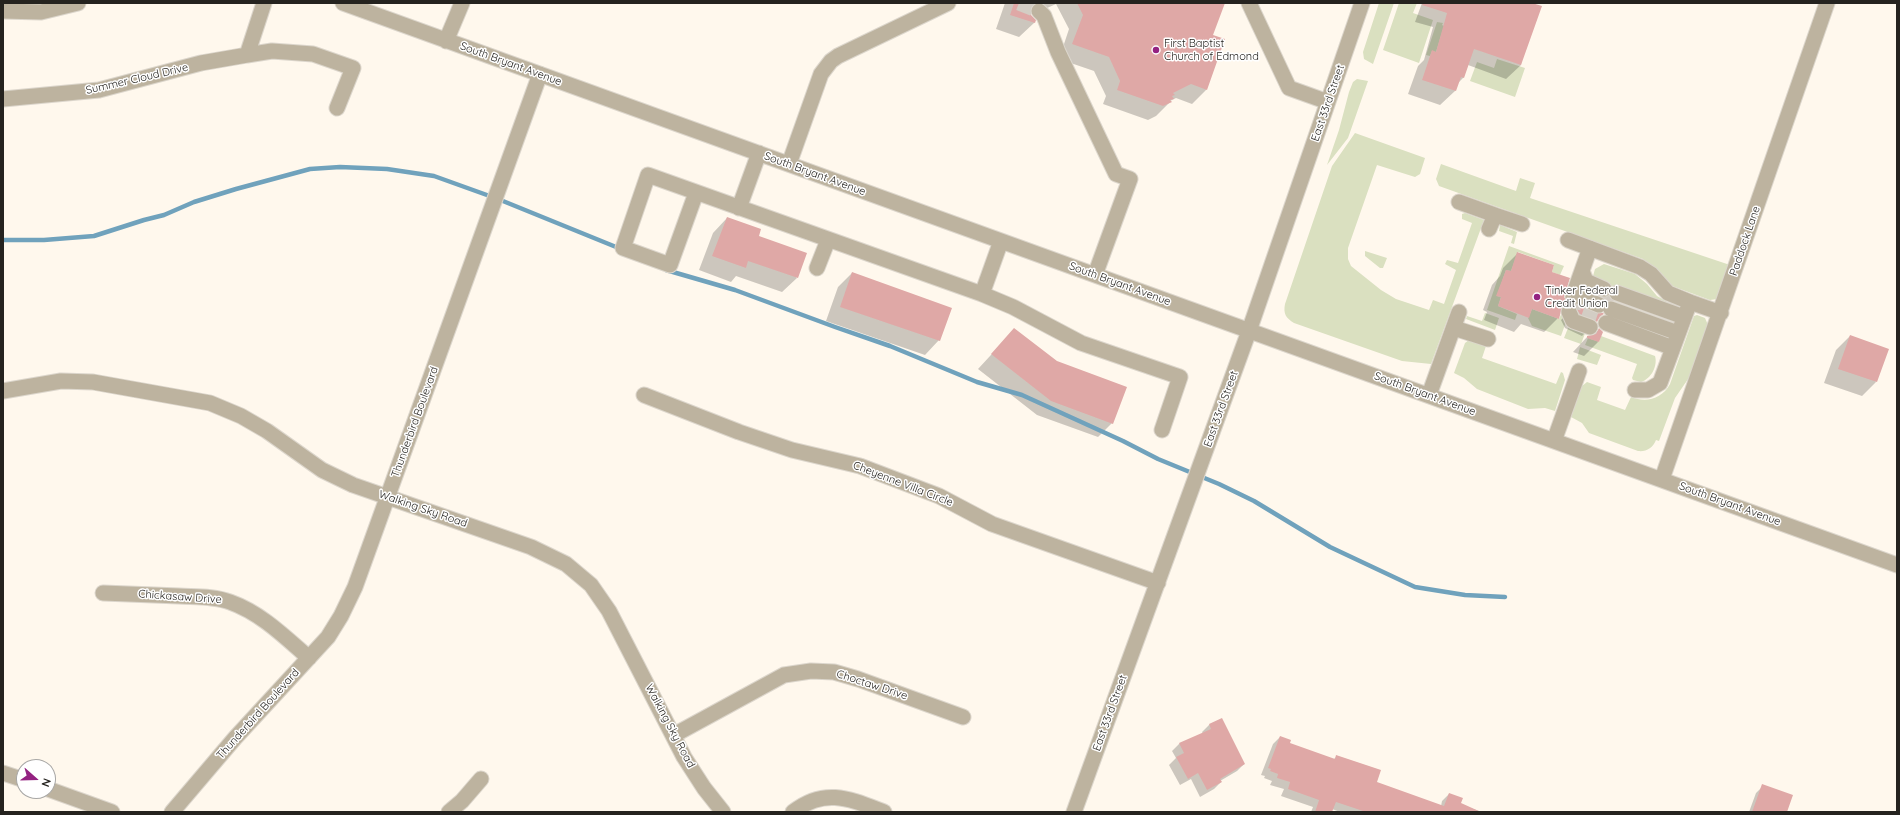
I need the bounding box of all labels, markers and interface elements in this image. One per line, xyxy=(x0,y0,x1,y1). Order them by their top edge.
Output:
place label: First Baptist Church of Edmond xyxy=(1164,37,1259,63)
street label: South Bryant Avenue xyxy=(458,39,564,89)
marker: First Baptist Church of Edmond xyxy=(1151,45,1161,55)
street label: Summer Cloud Drive xyxy=(85,61,189,97)
street label: East 33rd Street xyxy=(1309,63,1347,143)
street label: South Bryant Avenue xyxy=(762,149,868,199)
street label: Paddock Lane xyxy=(1727,204,1763,278)
street label: South Bryant Avenue xyxy=(1067,259,1173,309)
place label: Tinker Federal Credit Union xyxy=(1545,284,1618,310)
marker: Tinker Federal Credit Union xyxy=(1532,292,1542,302)
street label: Thunderbird Boulevard xyxy=(389,365,441,479)
street label: East 33rd Street xyxy=(1201,369,1241,449)
street label: South Bryant Avenue xyxy=(1372,369,1478,419)
street label: Cheyenne Villa Circle xyxy=(851,459,955,509)
street label: South Bryant Avenue xyxy=(1677,479,1783,529)
street label: Walking Sky Road xyxy=(377,488,469,530)
street label: Chickasaw Drive xyxy=(138,588,222,606)
street label: Thunderbird Boulevard xyxy=(214,666,302,762)
street label: Choctaw Drive xyxy=(835,667,909,703)
street label: East 33rd Street xyxy=(1090,673,1130,753)
street label: Walking Sky Road xyxy=(642,682,698,770)
north arrow xyxy=(16,759,56,799)
text: N xyxy=(38,777,54,789)

